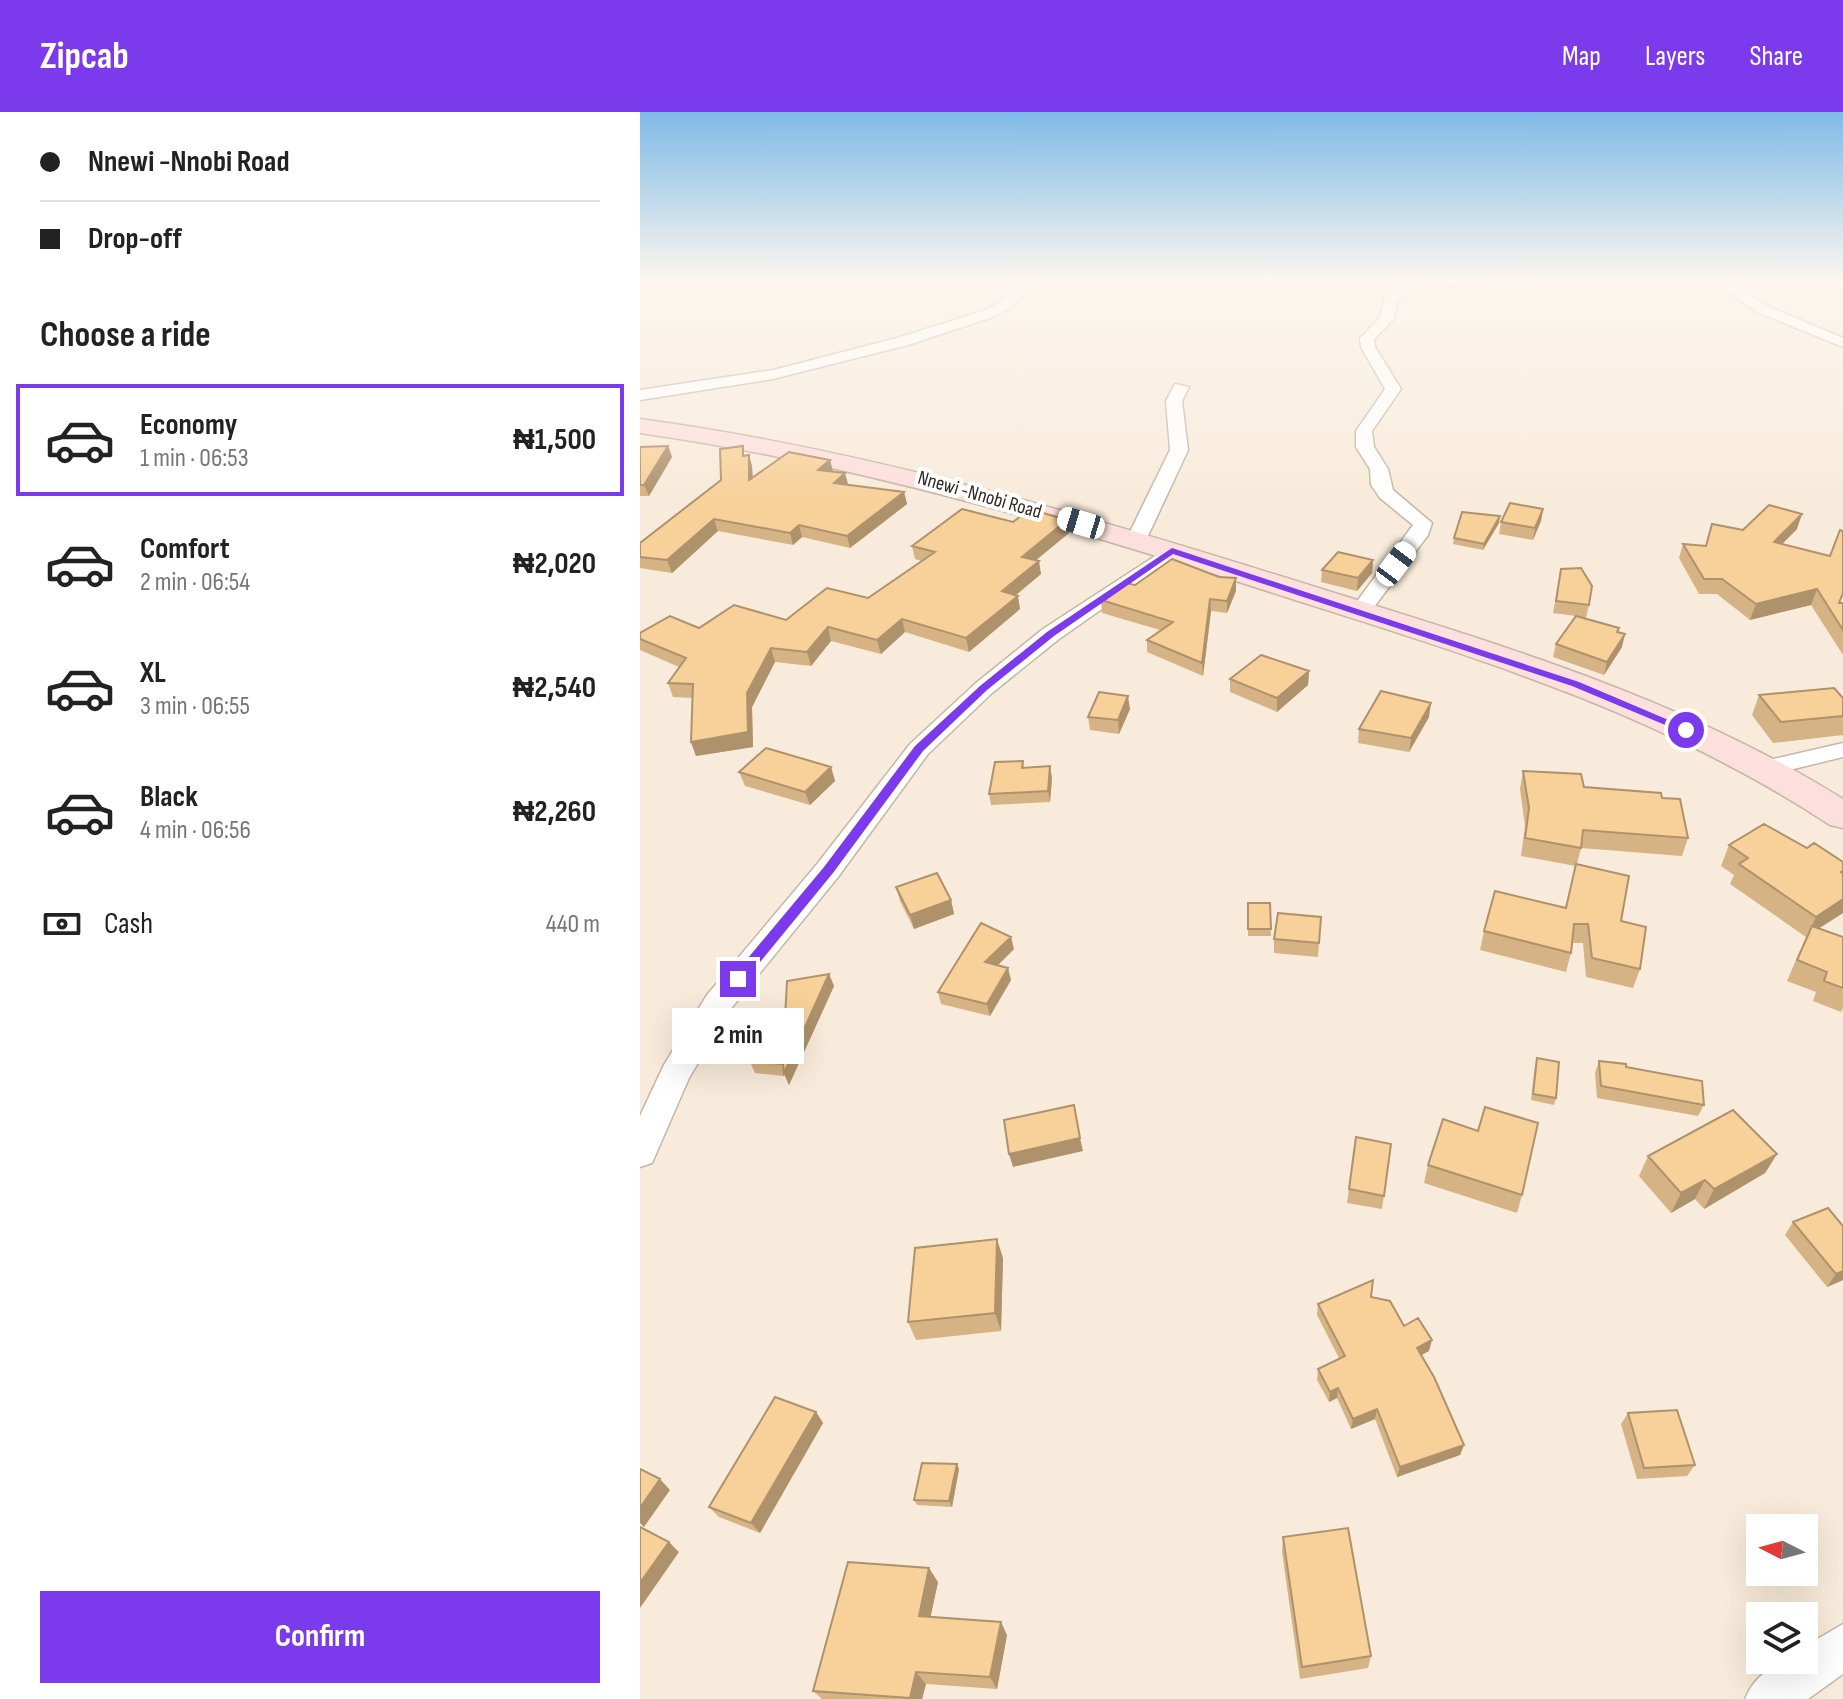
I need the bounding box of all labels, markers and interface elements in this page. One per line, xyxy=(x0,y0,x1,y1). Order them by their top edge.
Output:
text: Zipcab xyxy=(40,34,129,79)
text: Map xyxy=(1562,40,1601,73)
text: Layers xyxy=(1645,40,1705,73)
text: Share xyxy=(1749,40,1803,73)
text: Nnewi -Nnobi Road xyxy=(88,144,289,180)
text: Drop-off xyxy=(88,221,182,257)
text: Choose a ride xyxy=(40,314,211,357)
icon: car xyxy=(44,404,116,476)
text: Economy xyxy=(140,407,237,443)
text: ₦1,500 xyxy=(513,422,596,458)
text: 1 min · 06:53 xyxy=(140,443,249,474)
street label: Nnewi -Nnobi Road xyxy=(915,466,1044,524)
car xyxy=(1055,505,1107,541)
icon: car xyxy=(44,528,116,600)
text: Comfort xyxy=(140,531,230,567)
car xyxy=(1372,538,1420,590)
text: ₦2,020 xyxy=(513,546,596,582)
text: 2 min · 06:54 xyxy=(140,567,250,598)
icon: car xyxy=(44,652,116,724)
text: XL xyxy=(140,655,166,691)
text: ₦2,540 xyxy=(513,670,596,706)
text: 3 min · 06:55 xyxy=(140,691,250,722)
route start xyxy=(1668,712,1704,748)
icon: car xyxy=(44,776,116,848)
text: Black xyxy=(140,779,198,815)
text: ₦2,260 xyxy=(513,794,596,830)
text: 4 min · 06:56 xyxy=(140,815,251,846)
icon: cash xyxy=(40,902,84,946)
text: Cash xyxy=(104,906,153,942)
text: 440 m xyxy=(546,909,600,940)
route end xyxy=(720,961,756,997)
callout: 2 min xyxy=(672,1007,804,1063)
text: 2 min xyxy=(713,1020,763,1051)
north arrow xyxy=(1746,1514,1818,1586)
map controls xyxy=(1746,1514,1818,1674)
button: Confirm xyxy=(40,1591,600,1683)
button: layers xyxy=(1746,1602,1818,1674)

